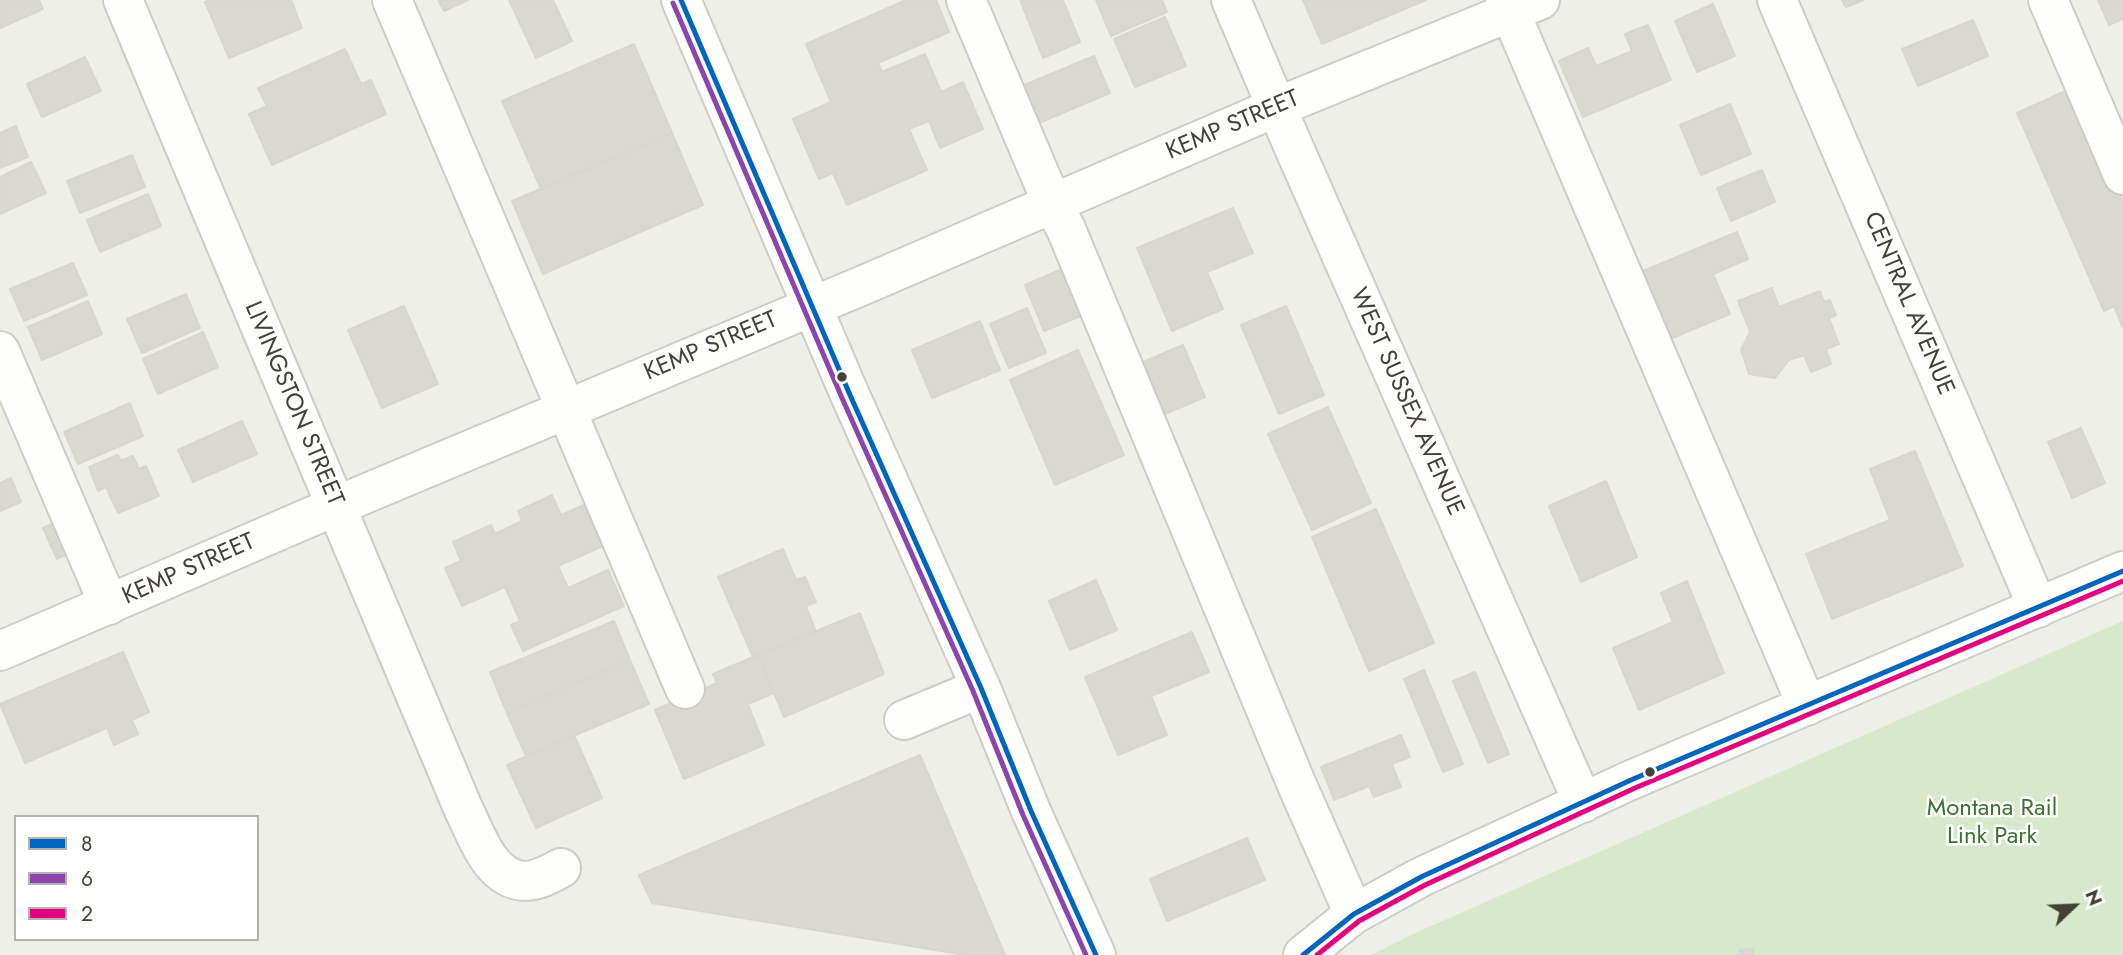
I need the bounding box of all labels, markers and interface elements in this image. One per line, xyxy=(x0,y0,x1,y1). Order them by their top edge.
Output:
street label: KEMP STREET xyxy=(1162,85,1304,167)
street label: CENTRAL AVENUE xyxy=(1856,208,1960,400)
street label: WEST SUSSEX AVENUE xyxy=(1343,284,1469,520)
street label: LIVINGSTON STREET xyxy=(237,298,349,510)
street label: KEMP STREET xyxy=(640,306,782,388)
unlabelled marker xyxy=(835,370,849,384)
street label: KEMP STREET xyxy=(118,528,260,612)
unlabelled marker xyxy=(1643,765,1657,779)
park label: Montana Rail Link Park xyxy=(1927,795,2057,851)
legend xyxy=(14,815,259,941)
text: 8 xyxy=(81,829,92,859)
text: 6 xyxy=(81,864,93,894)
north arrow xyxy=(2039,871,2109,941)
text: N xyxy=(2078,885,2109,910)
text: 2 xyxy=(81,899,93,929)

